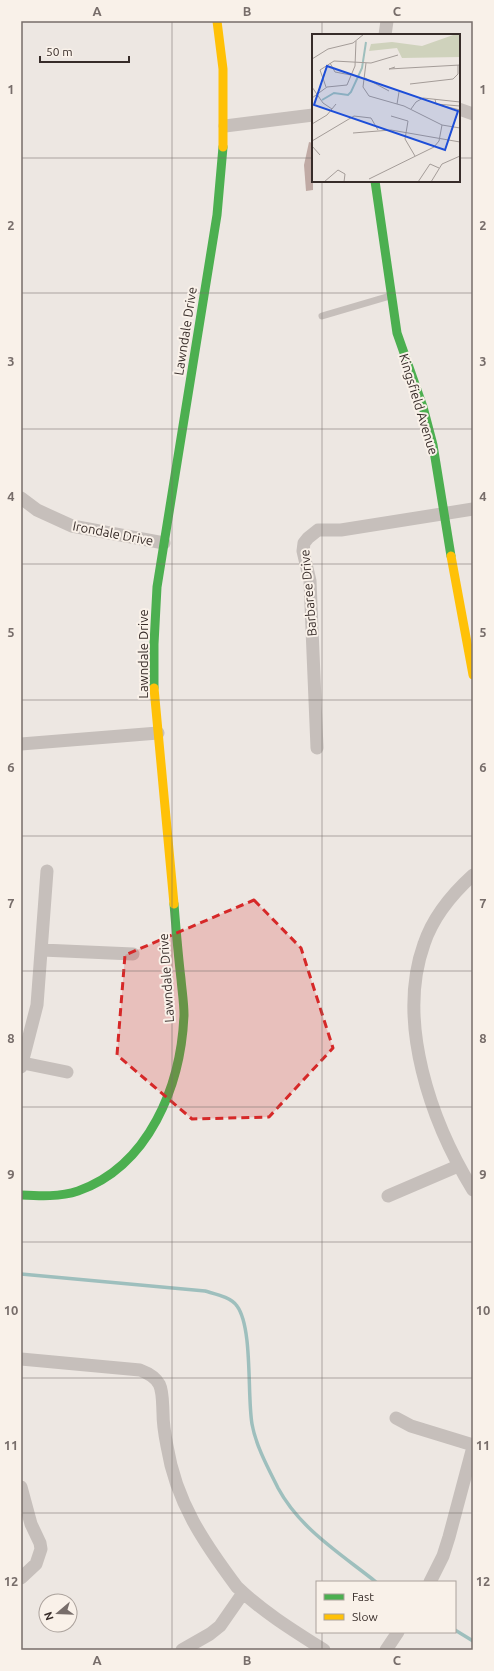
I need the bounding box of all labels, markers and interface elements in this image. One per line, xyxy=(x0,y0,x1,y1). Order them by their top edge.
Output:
text: A xyxy=(92,4,102,18)
text: B xyxy=(243,4,252,18)
text: C xyxy=(393,4,402,18)
inset map xyxy=(312,34,460,182)
scale bar xyxy=(40,38,129,64)
text: 50 m xyxy=(46,45,73,58)
text: 1 xyxy=(7,82,15,96)
text: 1 xyxy=(479,82,487,96)
text: 2 xyxy=(7,218,15,232)
text: 2 xyxy=(479,218,487,232)
street label: Lawndale Drive xyxy=(171,286,199,376)
street label: Kingsfield Avenue xyxy=(397,352,441,456)
text: 3 xyxy=(7,354,15,368)
text: 3 xyxy=(479,354,487,368)
text: 4 xyxy=(7,489,15,503)
text: 4 xyxy=(479,489,487,503)
street label: Irondale Drive xyxy=(71,518,155,548)
street label: Barbaree Drive xyxy=(297,549,319,637)
street label: Lawndale Drive xyxy=(136,609,150,699)
text: 5 xyxy=(7,625,15,639)
text: 5 xyxy=(479,625,487,639)
text: 6 xyxy=(7,760,15,774)
text: 6 xyxy=(479,760,487,774)
text: 7 xyxy=(7,896,15,910)
text: 7 xyxy=(479,896,487,910)
street label: Lawndale Drive xyxy=(156,933,176,1023)
text: 8 xyxy=(7,1031,15,1045)
text: 8 xyxy=(479,1031,487,1045)
text: 9 xyxy=(7,1167,15,1181)
text: 9 xyxy=(479,1167,487,1181)
text: 10 xyxy=(4,1303,18,1317)
text: 10 xyxy=(476,1303,490,1317)
text: 11 xyxy=(4,1438,18,1452)
text: 11 xyxy=(476,1438,490,1452)
text: 12 xyxy=(4,1574,18,1588)
text: 12 xyxy=(476,1574,490,1588)
legend xyxy=(316,1581,456,1633)
text: Fast xyxy=(352,1590,374,1603)
north arrow xyxy=(38,1593,78,1633)
text: N xyxy=(42,1610,56,1622)
text: Slow xyxy=(352,1610,378,1623)
text: A xyxy=(92,1653,102,1667)
text: B xyxy=(243,1653,252,1667)
text: C xyxy=(393,1653,402,1667)

